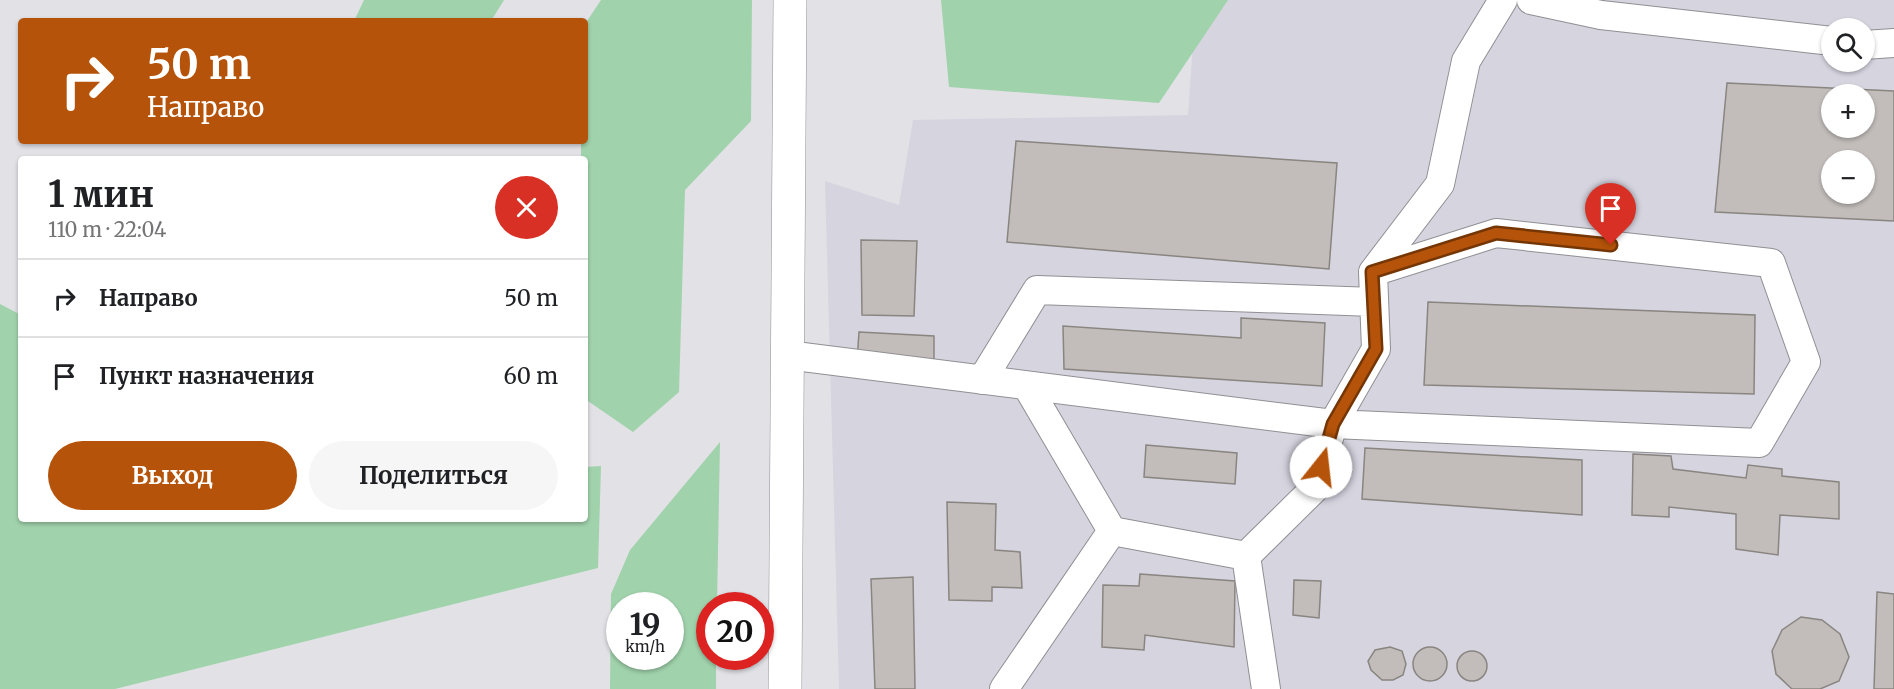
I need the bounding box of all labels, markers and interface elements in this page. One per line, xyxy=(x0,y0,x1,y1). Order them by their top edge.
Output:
map controls xyxy=(1821,18,1875,204)
button: search xyxy=(1821,18,1875,72)
text: 50 m xyxy=(147,38,251,90)
icon: right xyxy=(48,42,126,120)
button: + xyxy=(1821,84,1875,138)
text: Направо xyxy=(147,90,264,124)
button: − xyxy=(1821,150,1875,204)
text: 1 мин xyxy=(48,172,154,217)
button: close xyxy=(495,176,558,239)
pin xyxy=(1585,183,1636,245)
icon: arrive xyxy=(1594,192,1627,225)
text: 110 m · 22:04 xyxy=(48,217,166,242)
icon: right xyxy=(48,282,81,315)
text: Направо xyxy=(99,284,198,312)
text: 50 m xyxy=(504,284,558,312)
icon: arrive xyxy=(48,360,81,393)
text: Пункт назначения xyxy=(99,362,314,390)
text: 60 m xyxy=(504,362,558,390)
position arrow xyxy=(1289,435,1353,499)
button: Выход xyxy=(48,441,297,510)
button: Поделиться xyxy=(309,441,558,510)
speed limit sign: 20 xyxy=(696,592,774,670)
text: 19 xyxy=(629,605,661,643)
text: km/h xyxy=(625,637,665,656)

